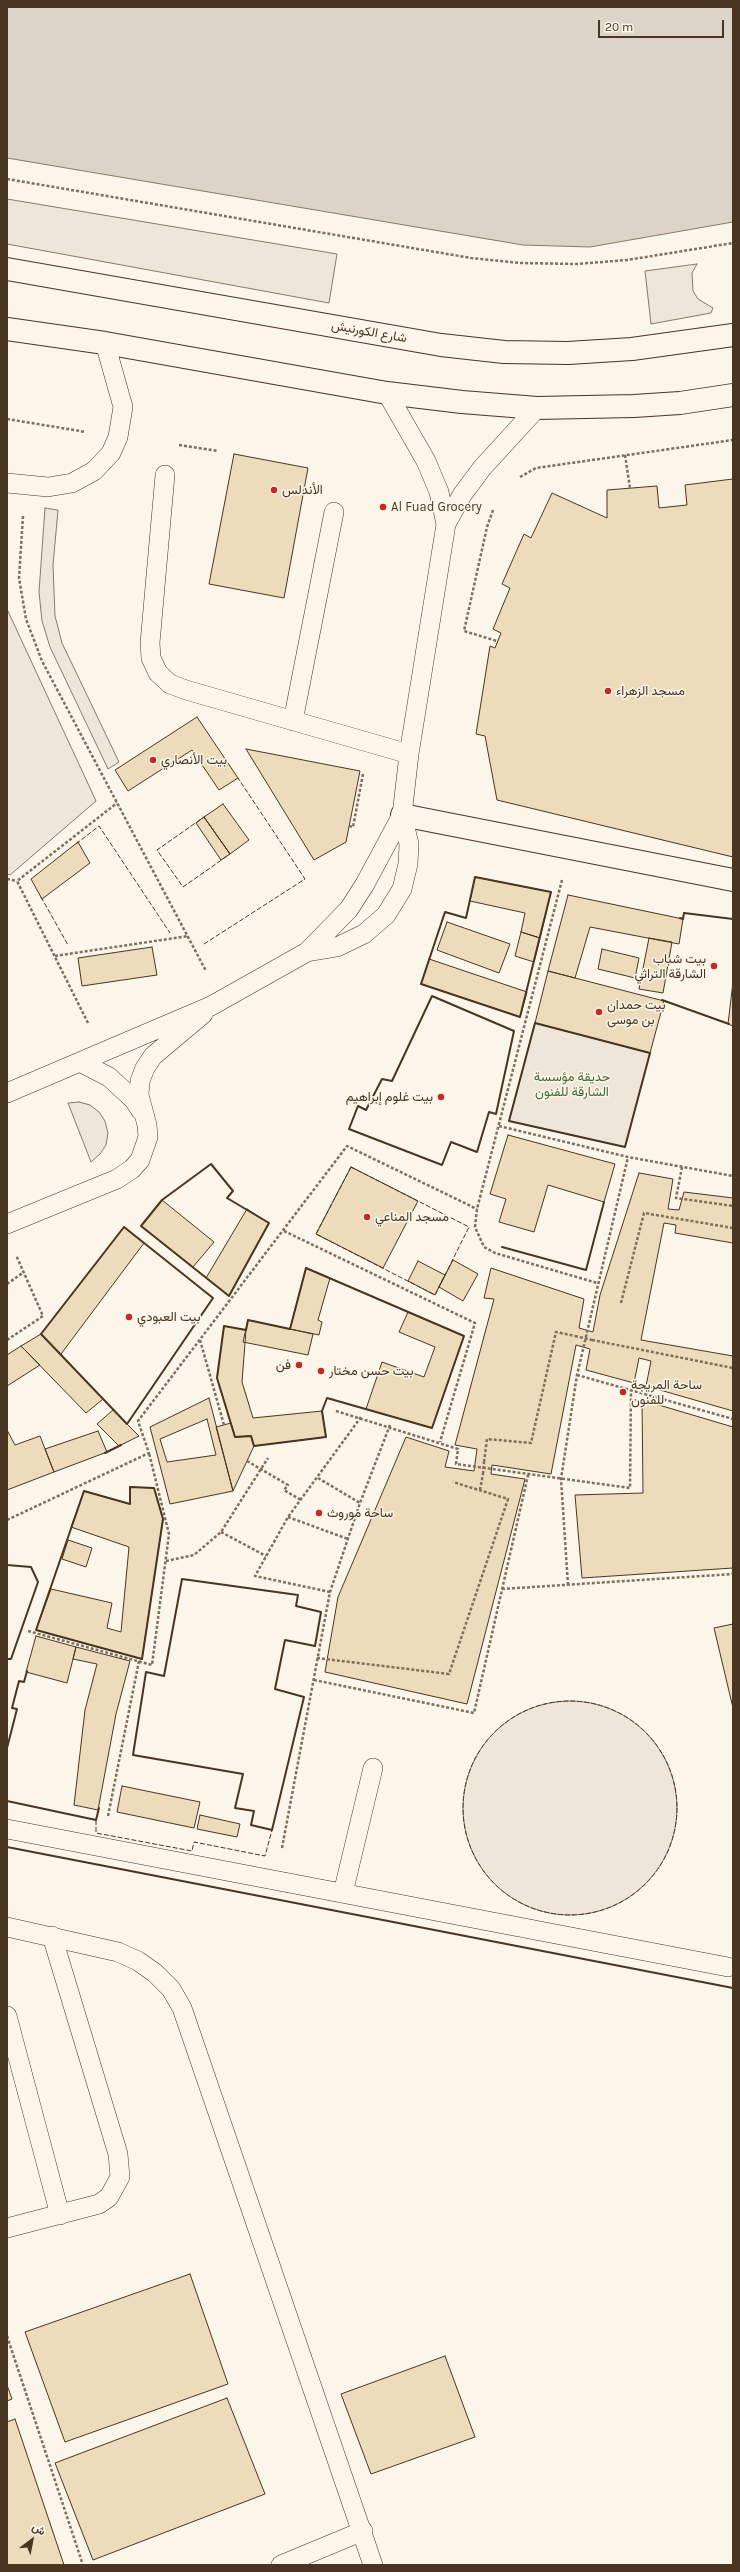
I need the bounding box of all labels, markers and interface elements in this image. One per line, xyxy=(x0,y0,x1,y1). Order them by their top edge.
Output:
scale bar xyxy=(600,12,726,38)
text: 20 m xyxy=(605,20,633,34)
street label: شارع الكورنيش xyxy=(330,318,408,346)
place label: الأندلس xyxy=(282,482,323,498)
marker: الأندلس xyxy=(269,485,279,495)
place label: Al Fuad Grocery xyxy=(391,499,482,515)
marker: Al Fuad Grocery xyxy=(378,502,388,512)
place label: مسجد الزهراء xyxy=(616,683,685,699)
marker: مسجد الزهراء xyxy=(603,686,613,696)
place label: بيت الأنصاري xyxy=(161,752,227,768)
marker: بيت الأنصاري xyxy=(148,755,158,765)
place label: بيت شباب الشارقة التراثي xyxy=(635,951,706,982)
marker: بيت شباب الشارقة التراثي xyxy=(709,961,719,971)
place label: بيت حمدان بن موسى xyxy=(607,997,666,1028)
marker: بيت حمدان بن موسى xyxy=(594,1007,604,1017)
park label: حديقة مؤسسة الشارقة للفنون xyxy=(534,1069,610,1100)
place label: بيت غلوم إبراهيم xyxy=(346,1089,433,1105)
marker: بيت غلوم إبراهيم xyxy=(436,1092,446,1102)
place label: مسجد المناعي xyxy=(375,1209,449,1225)
marker: مسجد المناعي xyxy=(362,1212,372,1222)
place label: بيت العبودي xyxy=(137,1309,201,1325)
marker: بيت العبودي xyxy=(124,1312,134,1322)
place label: فن xyxy=(276,1357,291,1373)
marker: فن xyxy=(294,1360,304,1370)
place label: بيت حسن مختار xyxy=(329,1363,413,1379)
marker: بيت حسن مختار xyxy=(316,1366,326,1376)
place label: ساحة المريجة للفنون xyxy=(631,1377,702,1408)
marker: ساحة المريجة للفنون xyxy=(618,1387,628,1397)
place label: ساحة موروث xyxy=(327,1505,393,1521)
marker: ساحة موروث xyxy=(314,1508,324,1518)
north arrow xyxy=(12,2520,52,2560)
text: ش xyxy=(30,2520,48,2538)

